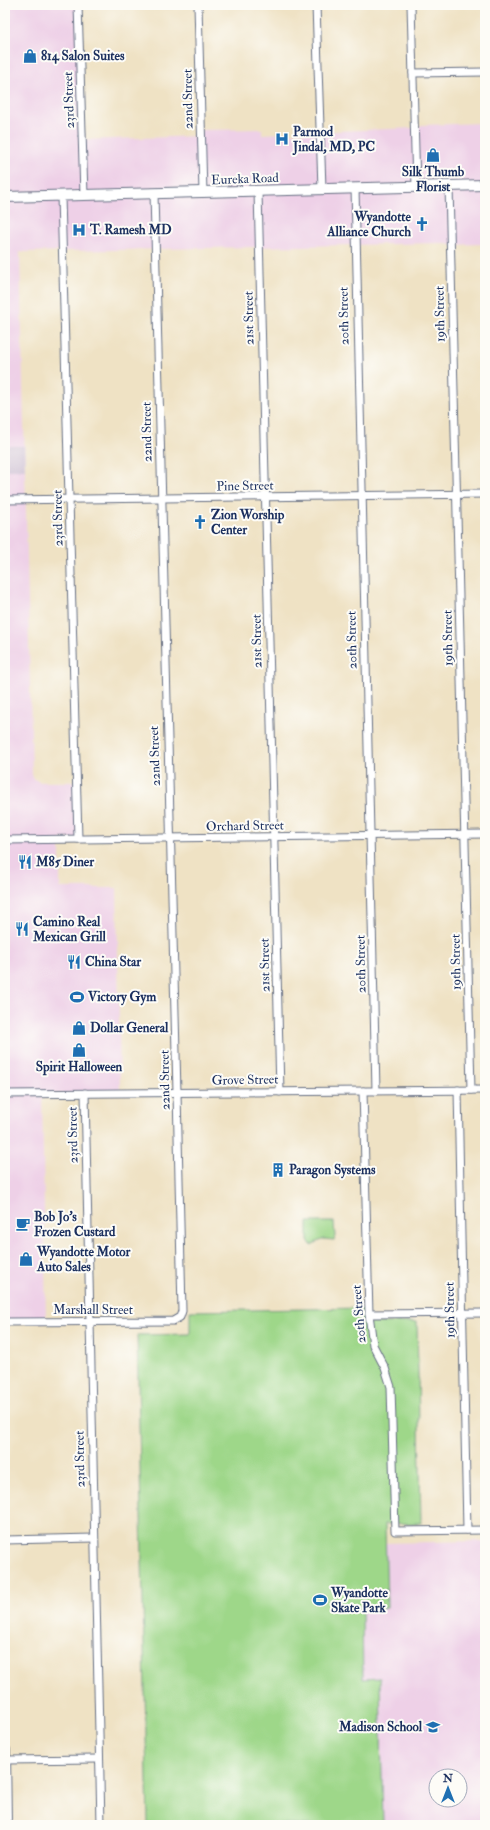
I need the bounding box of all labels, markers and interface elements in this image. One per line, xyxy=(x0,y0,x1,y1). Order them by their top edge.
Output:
shop icon: 814 Salon Suites xyxy=(22,48,38,64)
place label: 814 Salon Suites xyxy=(41,48,125,64)
street label: 22nd Street xyxy=(179,69,197,129)
street label: 23rd Street xyxy=(60,71,78,129)
place label: Parmod Jindal, MD, PC xyxy=(292,124,375,156)
hospital icon: Parmod Jindal, MD, PC xyxy=(274,131,290,147)
shop icon: Silk Thumb Florist xyxy=(425,147,441,163)
place label: Silk Thumb Florist xyxy=(402,164,465,195)
street label: Eureka Road xyxy=(211,170,280,188)
place label: Wyandotte Alliance Church xyxy=(326,209,412,240)
church icon: Wyandotte Alliance Church xyxy=(414,216,430,232)
hospital icon: T. Ramesh MD xyxy=(71,222,87,238)
place label: T. Ramesh MD xyxy=(89,222,172,238)
street label: 19th Street xyxy=(432,286,448,342)
street label: 20th Street xyxy=(335,287,353,345)
street label: 21st Street xyxy=(241,291,257,345)
street label: 22nd Street xyxy=(138,402,156,462)
street label: Pine Street xyxy=(216,478,274,494)
street label: 23rd Street xyxy=(50,489,66,547)
place label: Zion Worship Center xyxy=(211,507,285,538)
church icon: Zion Worship Center xyxy=(192,514,208,530)
street label: 19th Street xyxy=(440,610,456,666)
street label: 20th Street xyxy=(343,611,361,669)
street label: 21st Street xyxy=(249,614,265,668)
street label: 22nd Street xyxy=(146,726,164,786)
street label: Orchard Street xyxy=(206,817,284,835)
restaurant icon: M85 Diner xyxy=(17,854,33,870)
place label: M85 Diner xyxy=(35,854,95,870)
place label: Camino Real Mexican Grill xyxy=(32,914,107,945)
restaurant icon: Camino Real Mexican Grill xyxy=(14,921,30,937)
street label: 19th Street xyxy=(448,934,464,990)
street label: 20th Street xyxy=(352,935,370,993)
street label: 21st Street xyxy=(257,938,273,992)
restaurant icon: China Star xyxy=(66,954,82,970)
place label: China Star xyxy=(85,954,142,970)
sports icon: Victory Gym xyxy=(69,989,85,1005)
place label: Victory Gym xyxy=(87,989,157,1006)
shop icon: Dollar General xyxy=(71,1020,87,1036)
place label: Dollar General xyxy=(90,1020,169,1036)
shop icon: Spirit Halloween xyxy=(71,1042,87,1058)
street label: 22nd Street xyxy=(156,1050,174,1110)
place label: Spirit Halloween xyxy=(36,1059,123,1076)
street label: Grove Street xyxy=(211,1071,279,1089)
street label: 23rd Street xyxy=(65,1106,81,1164)
building icon: Paragon Systems xyxy=(270,1162,286,1178)
place label: Paragon Systems xyxy=(289,1162,376,1179)
place label: Bob Jo's Frozen Custard xyxy=(34,1209,116,1240)
cafe icon: Bob Jo's Frozen Custard xyxy=(15,1216,31,1232)
place label: Wyandotte Motor Auto Sales xyxy=(36,1244,132,1275)
shop icon: Wyandotte Motor Auto Sales xyxy=(18,1251,34,1267)
street label: 19th Street xyxy=(442,1282,458,1338)
street label: 20th Street xyxy=(348,1284,370,1344)
street label: Marshall Street xyxy=(53,1302,133,1318)
street label: 23rd Street xyxy=(72,1430,88,1488)
place label: Wyandotte Skate Park xyxy=(330,1585,388,1616)
sports icon: Wyandotte Skate Park xyxy=(312,1592,328,1608)
place label: Madison School xyxy=(338,1719,423,1735)
school or university icon: Madison School xyxy=(425,1719,441,1735)
north arrow xyxy=(428,1768,468,1808)
text: N xyxy=(442,1772,454,1785)

